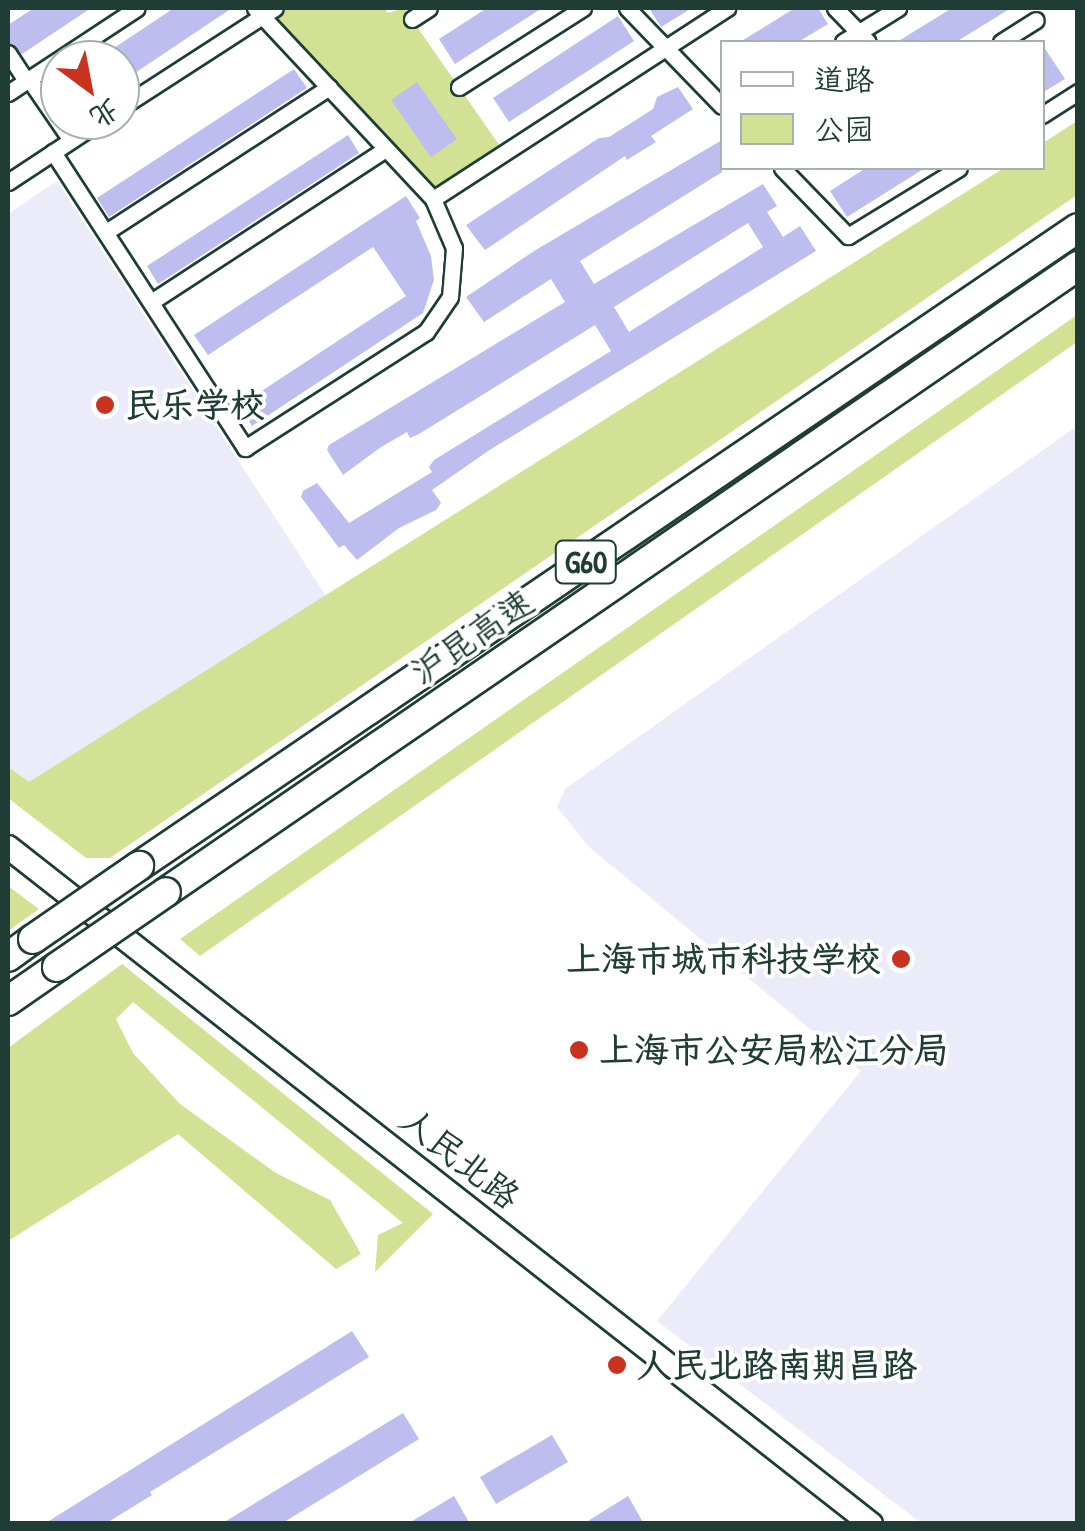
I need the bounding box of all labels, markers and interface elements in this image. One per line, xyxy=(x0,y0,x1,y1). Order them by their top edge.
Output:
north arrow xyxy=(40,40,140,140)
legend xyxy=(720,40,1045,170)
text: 道路 xyxy=(814,59,874,99)
text: 北 xyxy=(83,90,127,137)
text: 公园 xyxy=(814,109,874,149)
place label: 民乐学校 xyxy=(125,384,265,426)
marker: 民乐学校 xyxy=(94,394,116,416)
road number: G60 xyxy=(554,535,618,589)
street label: 沪昆高速 xyxy=(402,580,542,694)
place label: 上海市城市科技学校 xyxy=(566,938,881,980)
marker: 上海市城市科技学校 xyxy=(890,948,912,970)
place label: 上海市公安局松江分局 xyxy=(599,1029,949,1071)
marker: 上海市公安局松江分局 xyxy=(568,1039,590,1061)
street label: 人民北路 xyxy=(392,1098,528,1218)
place label: 人民北路南期昌路 xyxy=(637,1344,917,1386)
marker: 人民北路南期昌路 xyxy=(606,1354,628,1376)

